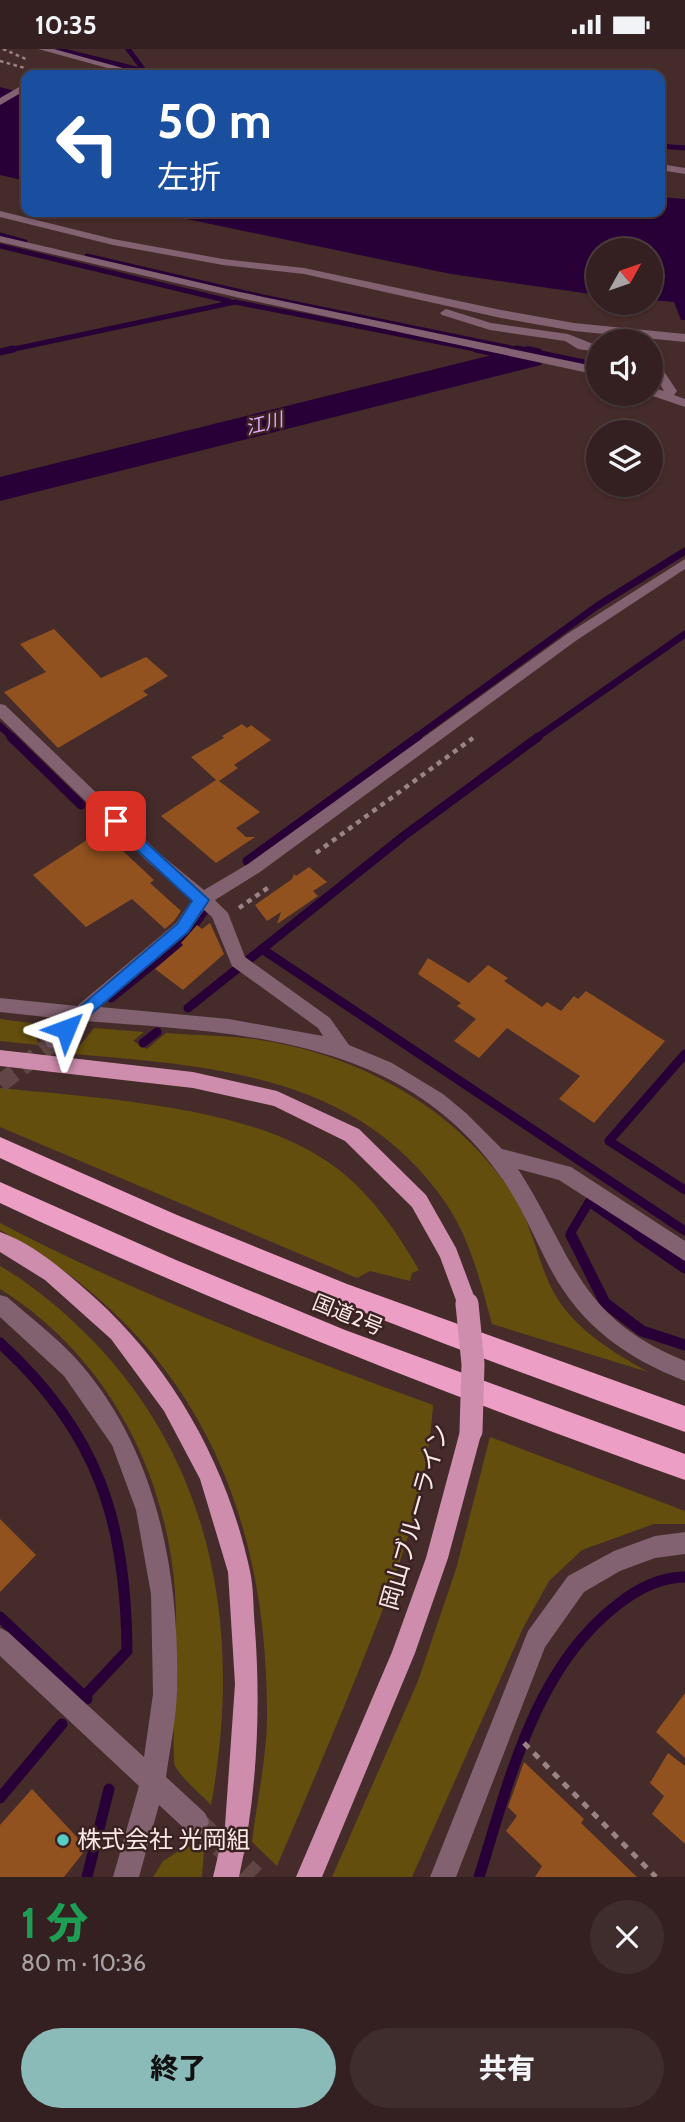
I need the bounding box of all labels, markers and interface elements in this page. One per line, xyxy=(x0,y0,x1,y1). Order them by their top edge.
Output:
text: 10:35 xyxy=(35,9,97,41)
text: 50 m xyxy=(157,91,272,150)
icon: left xyxy=(42,98,133,189)
text: 左折 xyxy=(157,157,221,196)
north arrow xyxy=(586,238,663,315)
map controls xyxy=(586,238,663,497)
button: sound xyxy=(586,329,663,406)
water label: 江川 xyxy=(243,407,287,439)
button: layers xyxy=(586,420,663,497)
pin xyxy=(86,791,146,851)
icon: arrive xyxy=(97,802,135,840)
position arrow xyxy=(29,992,103,1066)
street label: 国道2号 xyxy=(309,1289,387,1340)
street label: 岡山ブルーライン xyxy=(374,1421,455,1613)
place label: 株式会社 光岡組 xyxy=(77,1825,250,1854)
marker: 株式会社 光岡組 xyxy=(55,1832,71,1848)
text: 1 分 xyxy=(21,1897,88,1949)
button: close xyxy=(590,1900,664,1974)
text: 80 m · 10:36 xyxy=(21,1949,146,1977)
button: 終了 xyxy=(21,2028,336,2108)
button: 共有 xyxy=(350,2028,664,2108)

